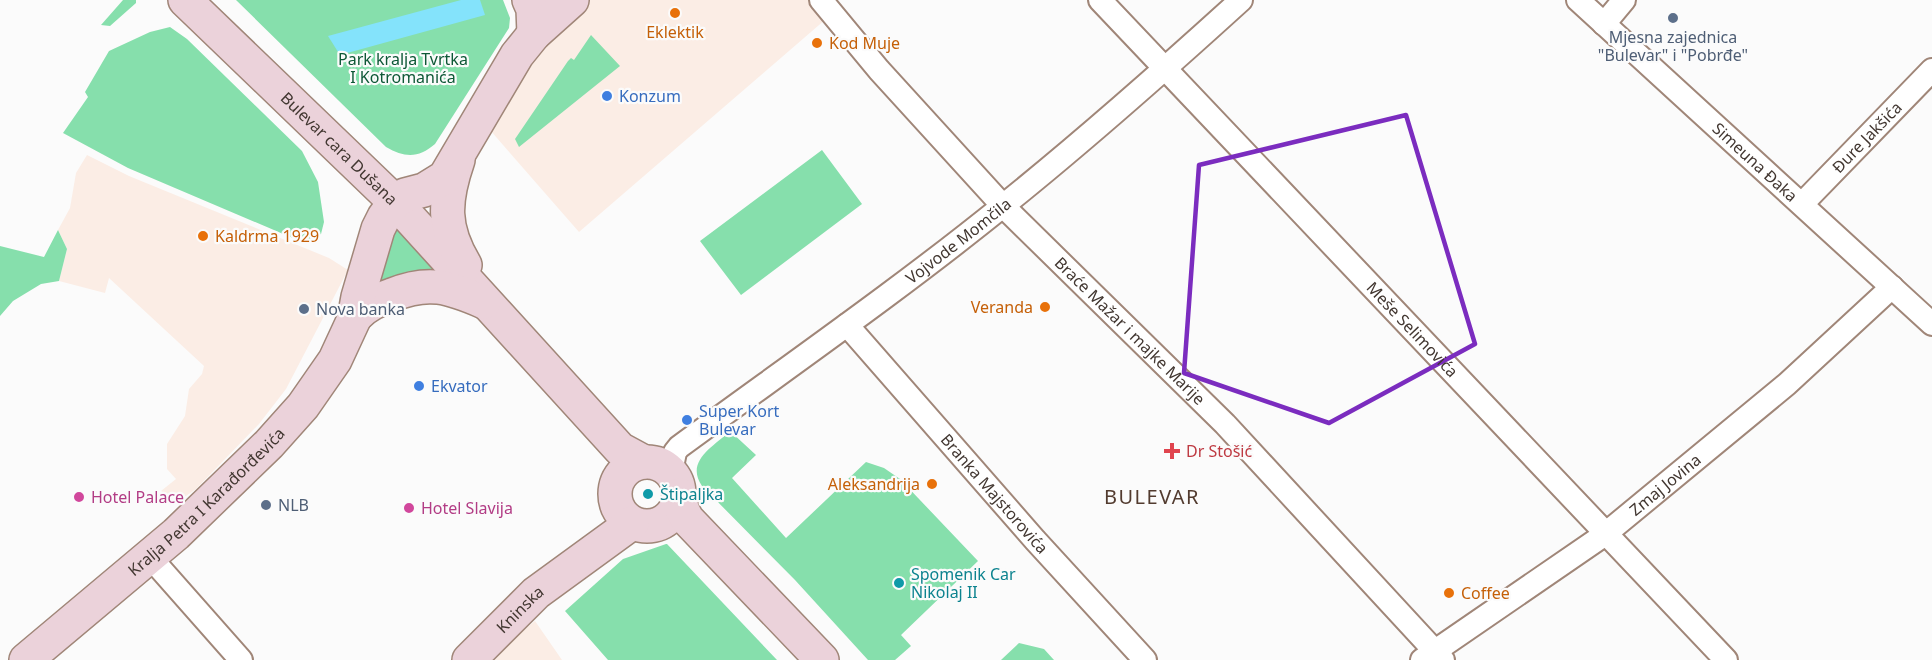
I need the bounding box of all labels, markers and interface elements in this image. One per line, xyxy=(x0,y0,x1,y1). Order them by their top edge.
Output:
marker: Eklektik xyxy=(668,6,682,20)
marker: Mjesna zajednica "Bulevar" i "Pobrđe" xyxy=(1666,11,1680,25)
place label: Eklektik xyxy=(646,21,704,43)
place label: Mjesna zajednica "Bulevar" i "Pobrđe" xyxy=(1598,26,1748,66)
place label: Kod Muje xyxy=(829,32,900,54)
marker: Kod Muje xyxy=(810,36,824,50)
park label: Park kralja Tvrtka I Kotromanića xyxy=(338,48,468,88)
place label: Konzum xyxy=(619,85,681,107)
street label: Bulevar cara Dušana xyxy=(276,87,402,210)
marker: Konzum xyxy=(600,89,614,103)
street label: Đure Jakšića xyxy=(1827,97,1906,178)
street label: Simeuna Đaka xyxy=(1708,117,1802,207)
street label: Vojvode Momčila xyxy=(901,193,1016,289)
place label: Kaldrma 1929 xyxy=(215,225,319,247)
marker: Kaldrma 1929 xyxy=(196,229,210,243)
street label: Braće Mažar i majke Marije xyxy=(1050,252,1210,410)
street label: Meše Selimovića xyxy=(1362,277,1463,382)
place label: Veranda xyxy=(971,296,1033,318)
place label: Nova banka xyxy=(316,298,405,320)
marker: Veranda xyxy=(1038,300,1052,314)
marker: Nova banka xyxy=(297,302,311,316)
place label: Ekvator xyxy=(431,375,488,397)
marker: Ekvator xyxy=(412,379,426,393)
place label: Super Kort Bulevar xyxy=(699,400,779,440)
marker: Super Kort Bulevar xyxy=(680,413,694,427)
street label: Kralja Petra I Karađorđevića xyxy=(123,423,290,581)
street label: Branka Majstorovića xyxy=(936,429,1053,558)
place label: Dr Stošić xyxy=(1186,440,1252,462)
marker: Dr Stošić xyxy=(1163,442,1181,460)
street label: Zmaj Jovina xyxy=(1625,449,1705,521)
place label: Aleksandrija xyxy=(828,473,920,495)
marker: Aleksandrija xyxy=(925,477,939,491)
place label: Štipaljka xyxy=(660,483,723,505)
district label: BULEVAR xyxy=(1104,483,1200,510)
place label: Hotel Palace xyxy=(91,486,184,508)
marker: Štipaljka xyxy=(641,487,655,501)
marker: Hotel Palace xyxy=(72,490,86,504)
place label: NLB xyxy=(278,494,309,516)
place label: Hotel Slavija xyxy=(421,497,513,519)
marker: NLB xyxy=(259,498,273,512)
marker: Hotel Slavija xyxy=(402,501,416,515)
place label: Spomenik Car Nikolaj II xyxy=(911,563,1016,603)
marker: Spomenik Car Nikolaj II xyxy=(892,576,906,590)
street label: Kninska xyxy=(491,580,548,638)
place label: Coffee xyxy=(1461,582,1510,604)
marker: Coffee xyxy=(1442,586,1456,600)

